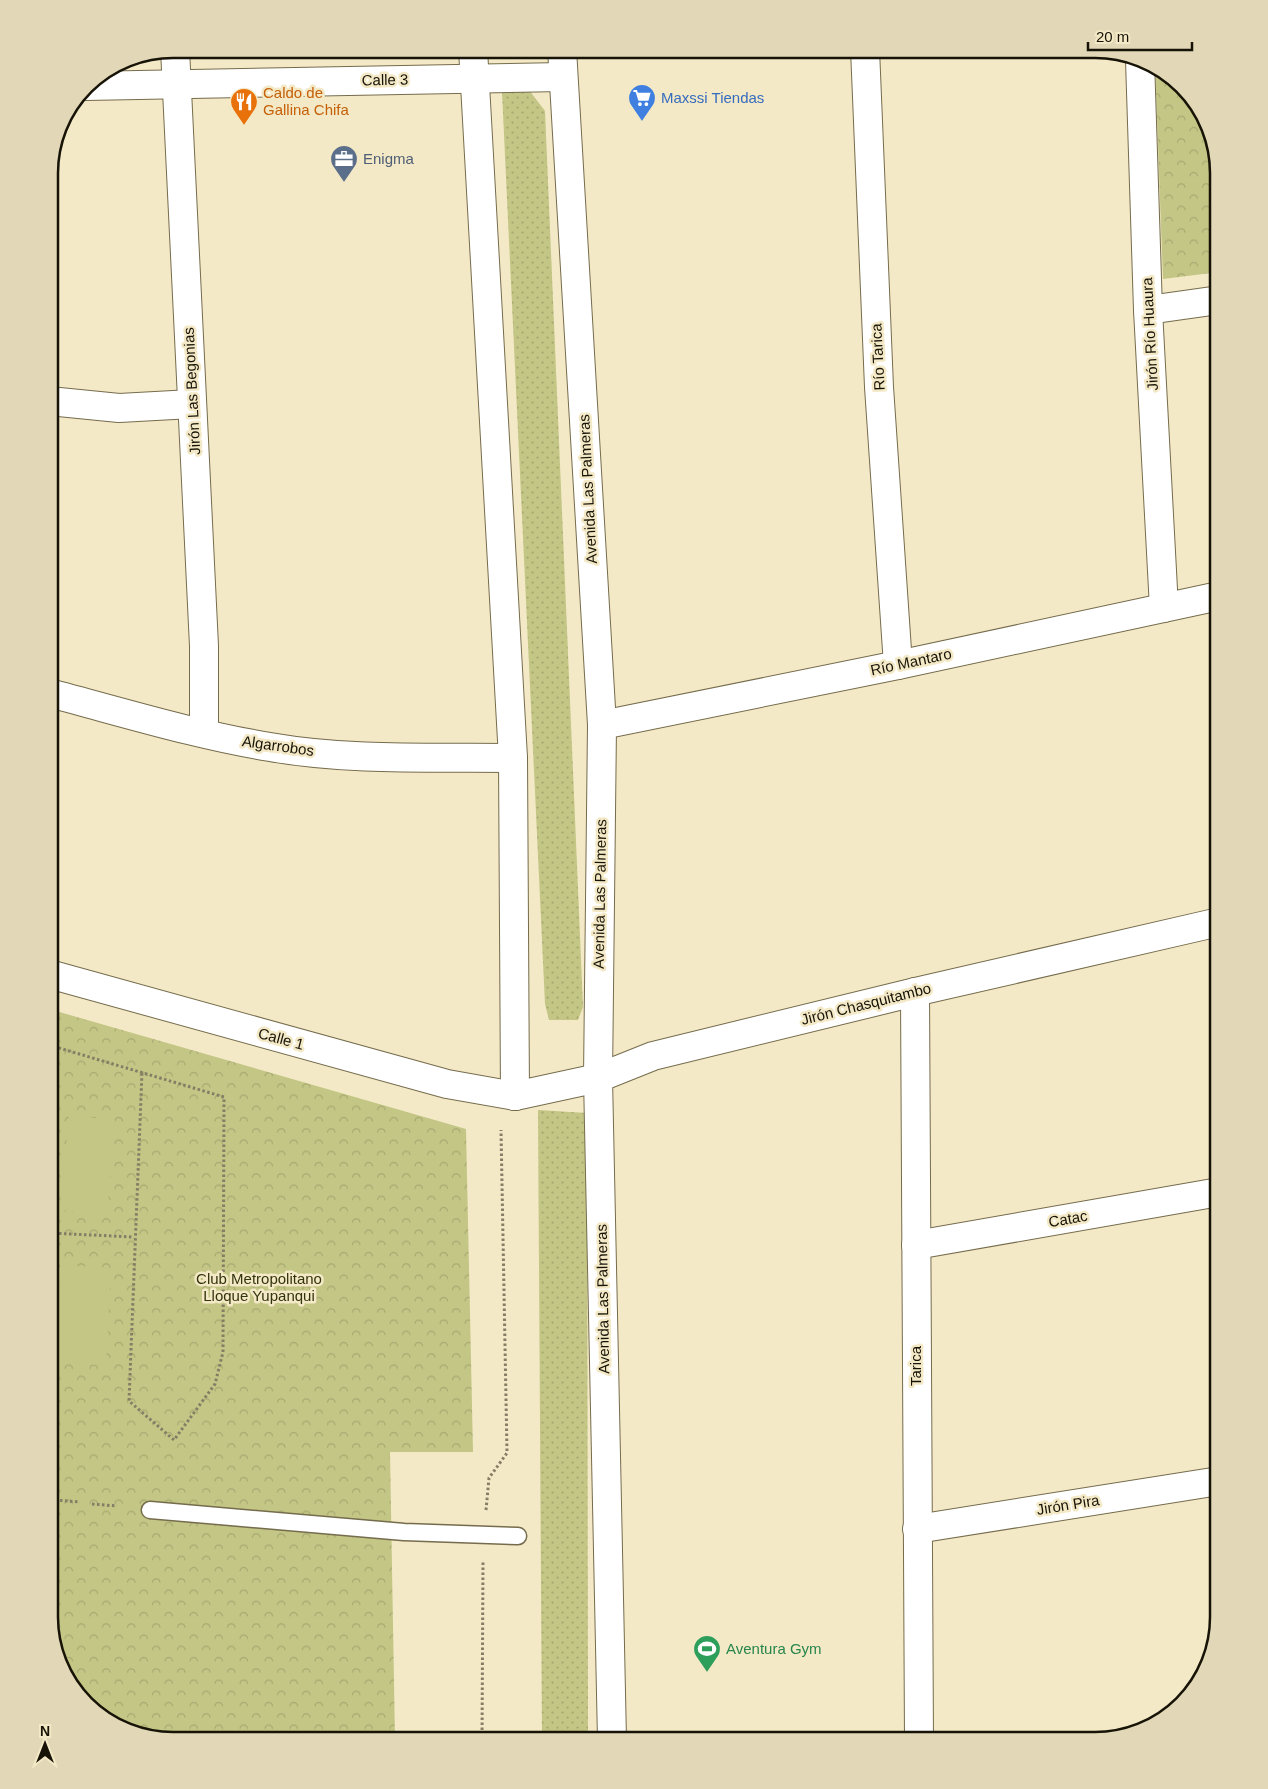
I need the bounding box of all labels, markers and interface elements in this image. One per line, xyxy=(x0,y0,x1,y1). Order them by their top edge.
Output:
scale bar xyxy=(1088,20,1192,52)
text: 20 m xyxy=(1096,28,1129,45)
street label: Calle 3 xyxy=(361,71,408,88)
supermarket icon: Maxssi Tiendas xyxy=(627,83,657,122)
place label: Caldo de Gallina Chifa xyxy=(263,84,350,118)
restaurant icon: Caldo de Gallina Chifa xyxy=(229,87,259,126)
place label: Maxssi Tiendas xyxy=(661,89,764,106)
office icon: Enigma xyxy=(329,144,359,183)
place label: Enigma xyxy=(363,150,415,167)
street label: Jirón Río Huaura xyxy=(1138,276,1161,391)
street label: Río Tarica xyxy=(867,322,888,391)
street label: Jirón Las Begonias xyxy=(180,327,203,455)
street label: Avenida Las Palmeras xyxy=(575,414,600,564)
street label: Río Mantaro xyxy=(869,645,953,678)
street label: Algarrobos xyxy=(241,732,315,759)
street label: Avenida Las Palmeras xyxy=(590,819,609,969)
street label: Jirón Chasquitambo xyxy=(799,979,933,1028)
street label: Calle 1 xyxy=(256,1024,306,1053)
street label: Catac xyxy=(1047,1207,1089,1230)
street label: Avenida Las Palmeras xyxy=(593,1224,612,1374)
park label: Club Metropolitano Lloque Yupanqui xyxy=(196,1270,322,1304)
street label: Tarica xyxy=(907,1345,924,1386)
street label: Jirón Pira xyxy=(1035,1491,1101,1518)
sports icon: Aventura Gym xyxy=(692,1634,722,1673)
place label: Aventura Gym xyxy=(726,1640,822,1657)
north arrow xyxy=(20,1719,70,1769)
text: N xyxy=(40,1723,50,1739)

